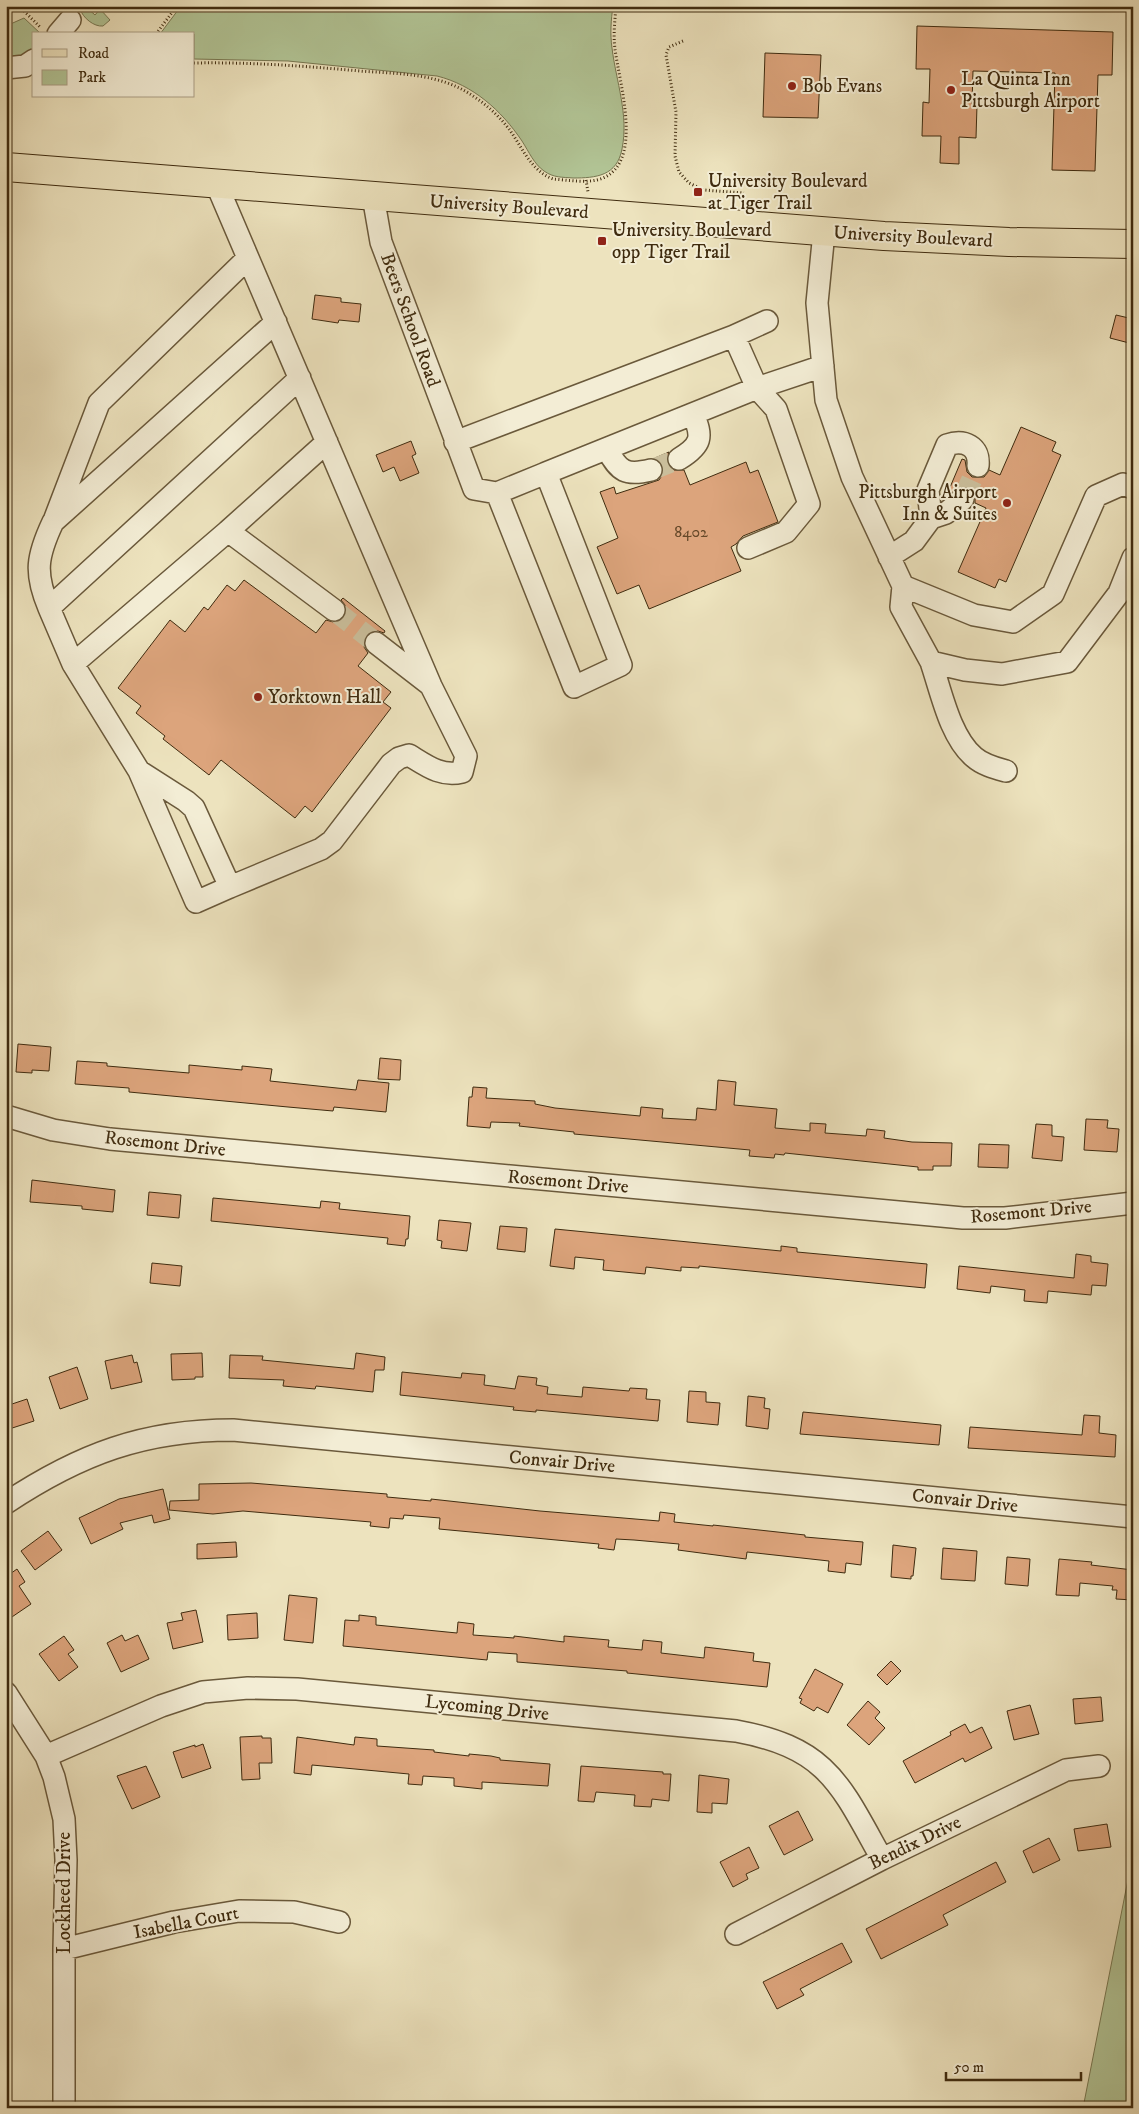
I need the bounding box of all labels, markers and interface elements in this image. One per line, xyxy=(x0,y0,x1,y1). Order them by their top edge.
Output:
legend xyxy=(32,32,195,98)
text: Road xyxy=(78,44,110,63)
text: Park xyxy=(78,68,107,87)
place label: La Quinta Inn Pittsburgh Airport xyxy=(961,68,1100,113)
place label: Bob Evans xyxy=(802,75,882,98)
marker: Bob Evans xyxy=(786,80,798,92)
marker: La Quinta Inn Pittsburgh Airport xyxy=(945,84,957,96)
place label: University Boulevard at Tiger Trail xyxy=(708,170,868,215)
marker: University Boulevard at Tiger Trail xyxy=(692,186,704,198)
street label: University Boulevard xyxy=(429,190,590,224)
place label: University Boulevard opp Tiger Trail xyxy=(612,219,772,264)
street label: University Boulevard xyxy=(833,221,994,253)
marker: University Boulevard opp Tiger Trail xyxy=(596,235,608,247)
street label: Beers School Road xyxy=(375,250,445,391)
place label: Pittsburgh Airport Inn & Suites xyxy=(858,481,997,526)
marker: Pittsburgh Airport Inn & Suites xyxy=(1001,497,1013,509)
house number: 8402 xyxy=(674,522,708,542)
place label: Yorktown Hall xyxy=(268,686,381,709)
marker: Yorktown Hall xyxy=(252,691,264,703)
street label: Rosemont Drive xyxy=(103,1126,227,1162)
street label: Rosemont Drive xyxy=(506,1165,630,1199)
street label: Rosemont Drive xyxy=(969,1195,1093,1229)
street label: Convair Drive xyxy=(508,1446,616,1478)
street label: Convair Drive xyxy=(911,1484,1019,1518)
street label: Lycoming Drive xyxy=(424,1690,550,1726)
street label: Bendix Drive xyxy=(865,1811,965,1875)
street label: Lockheed Drive xyxy=(53,1832,76,1954)
street label: Isabella Court xyxy=(131,1902,241,1944)
scale bar xyxy=(946,2049,1082,2081)
text: 50 m xyxy=(954,2058,984,2077)

